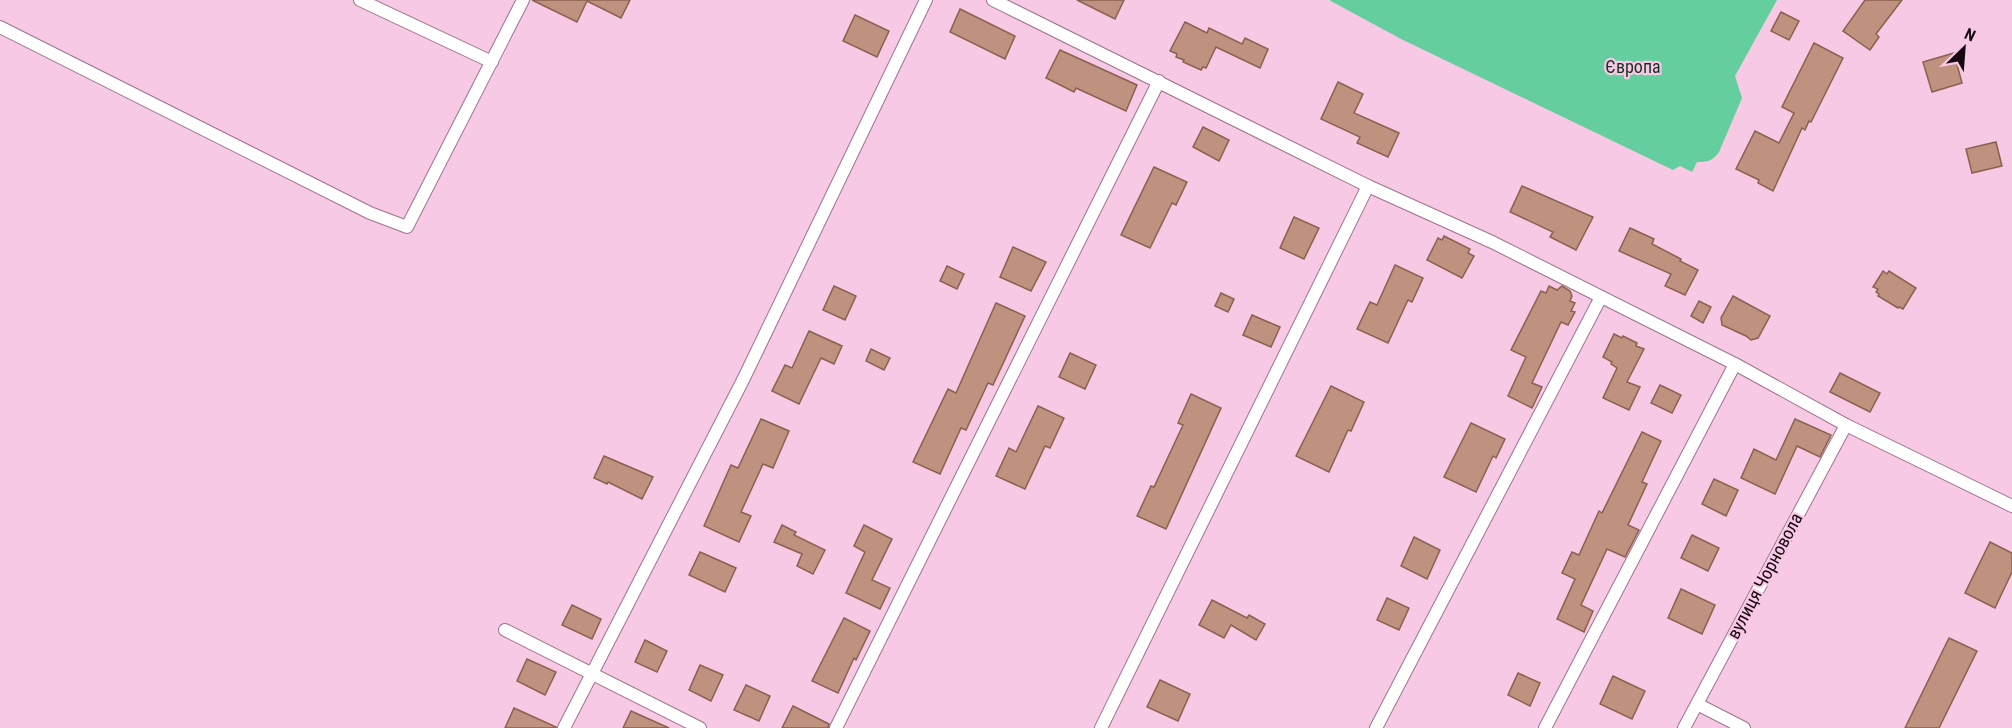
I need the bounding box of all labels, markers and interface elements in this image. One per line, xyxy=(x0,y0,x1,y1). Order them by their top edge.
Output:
north arrow xyxy=(1934,18,1994,78)
text: N xyxy=(1962,24,1979,46)
park label: Європа xyxy=(1605,56,1661,77)
street label: вулиця Чорновола xyxy=(1723,509,1807,642)

